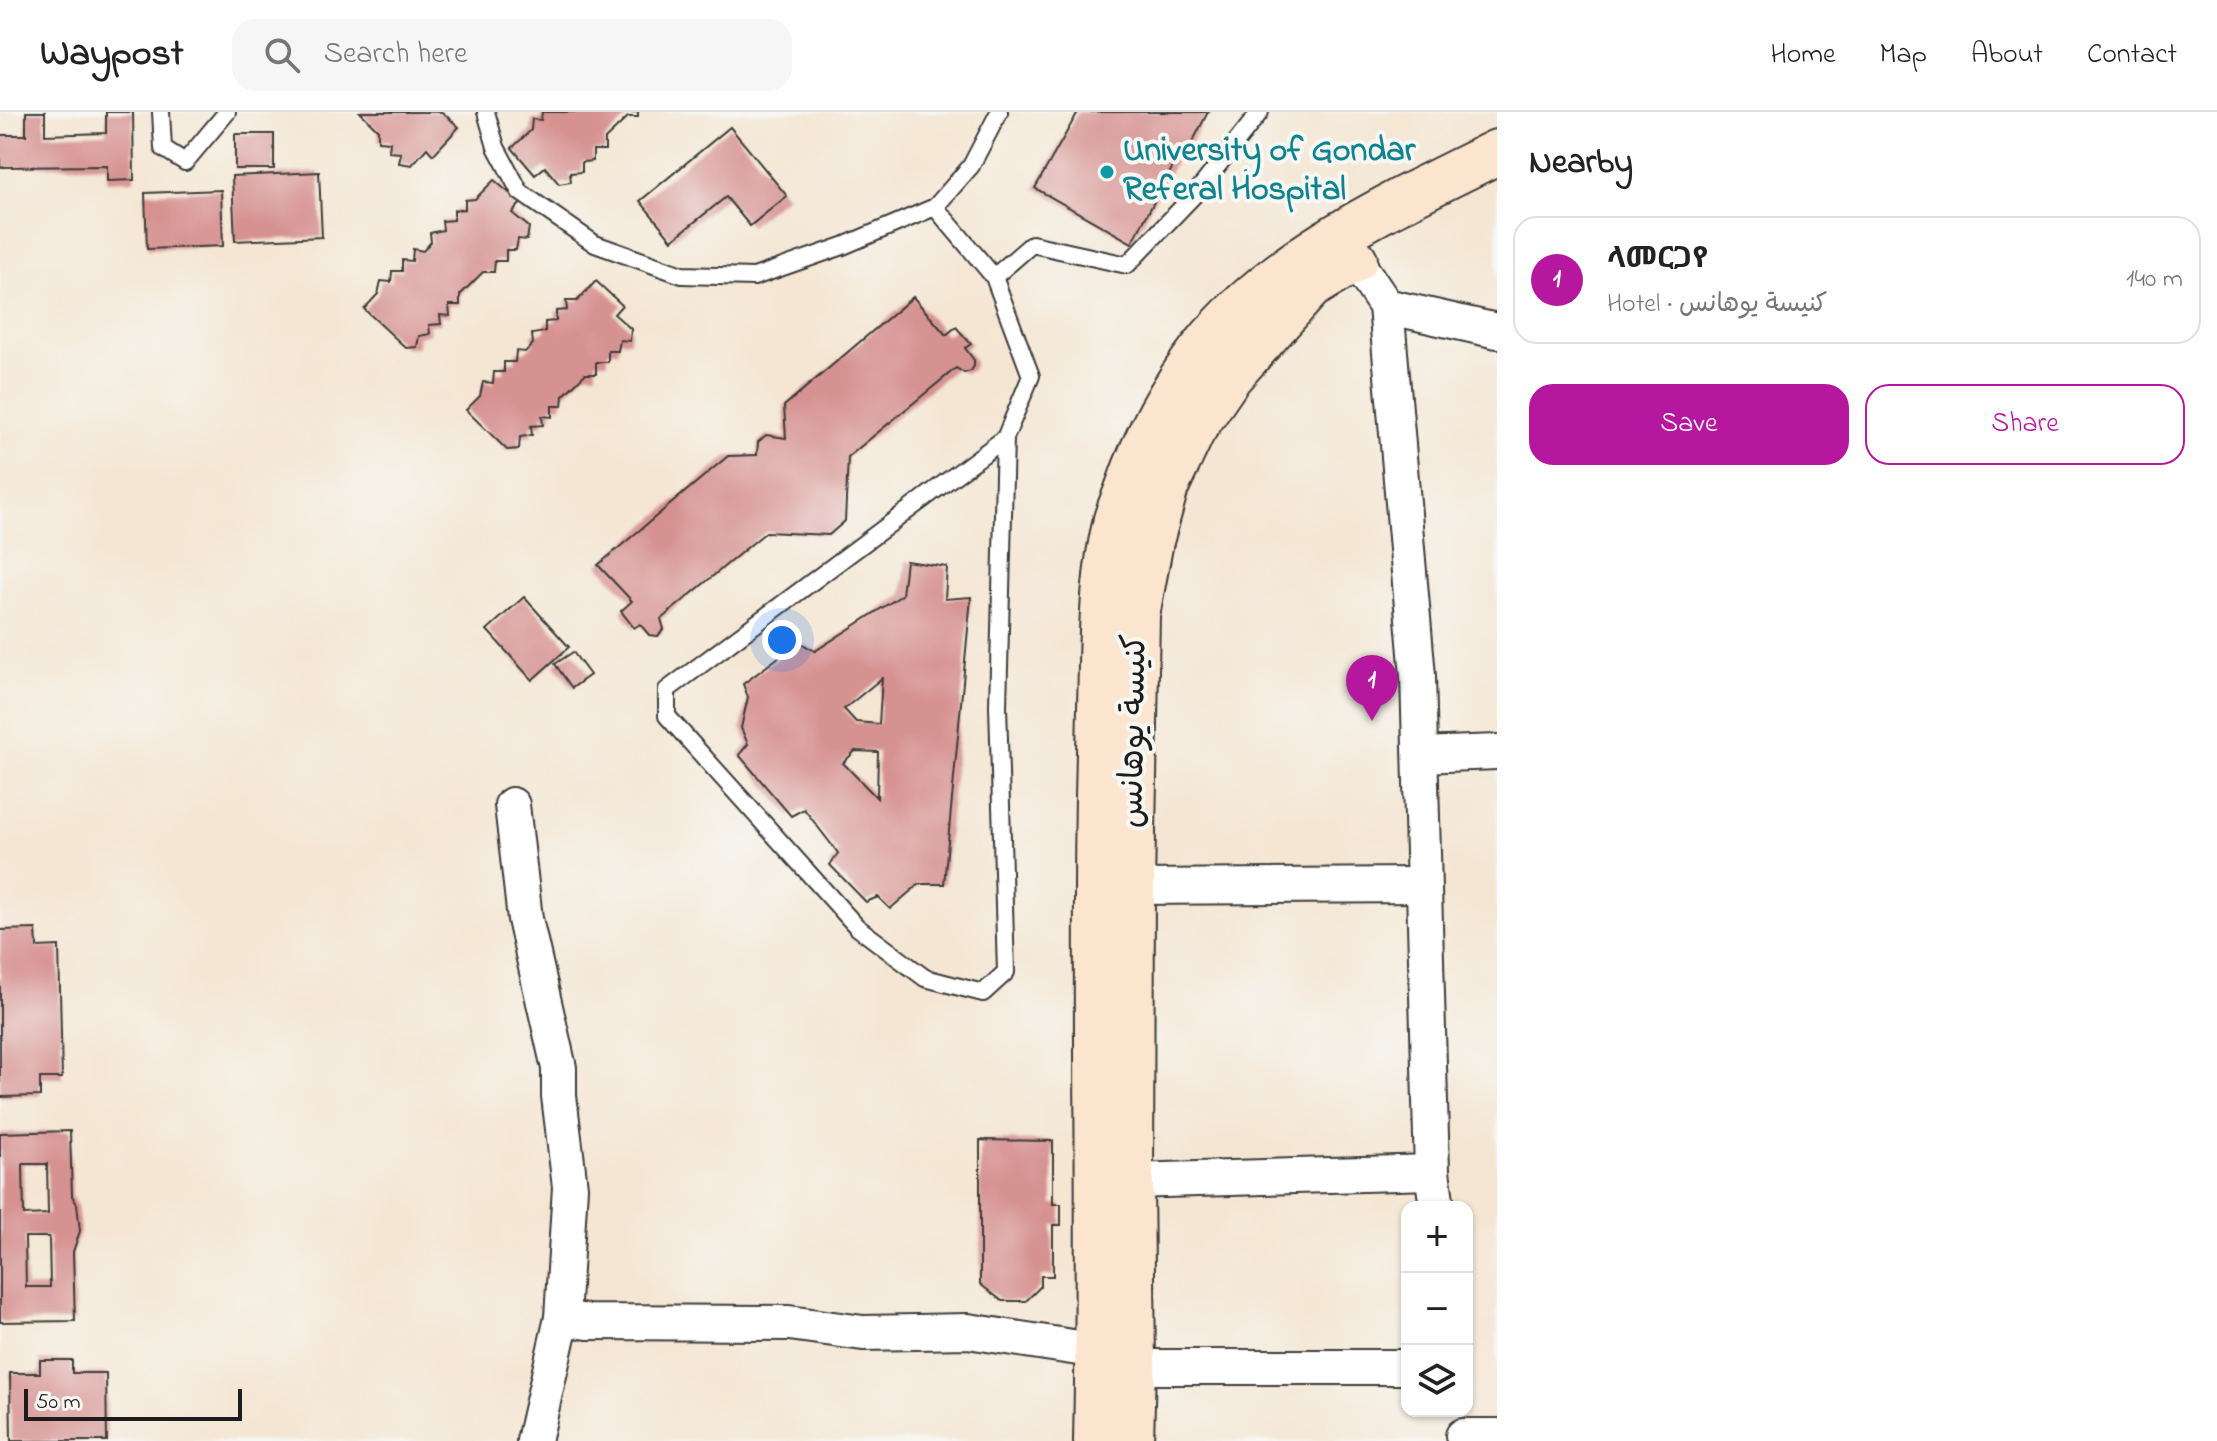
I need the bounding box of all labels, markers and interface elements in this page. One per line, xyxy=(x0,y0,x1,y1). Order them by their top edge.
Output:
search box xyxy=(232,19,792,91)
text: Waypost xyxy=(40,27,184,83)
icon: search xyxy=(260,33,304,77)
text: Search here xyxy=(324,33,467,77)
text: Home xyxy=(1770,35,1836,76)
text: Map xyxy=(1880,35,1927,76)
text: About xyxy=(1971,35,2043,76)
text: Contact xyxy=(2087,35,2177,76)
place label: University of Gondar Referal Hospital xyxy=(1123,127,1417,216)
text: Nearby xyxy=(1529,139,1633,189)
marker: University of Gondar Referal Hospital xyxy=(1098,163,1116,181)
text: ላመርጋየ xyxy=(1607,238,1708,282)
text: 1 xyxy=(1553,261,1561,299)
text: 140 m xyxy=(2126,261,2183,299)
text: Hotel · كنيسة يوهانس xyxy=(1607,286,1828,324)
button: Save xyxy=(1529,384,1849,465)
button: Share xyxy=(1865,384,2185,465)
your location xyxy=(762,620,802,660)
street label: كنيسة يوهانس xyxy=(1108,633,1162,829)
pin: 1 xyxy=(1346,655,1398,721)
map controls xyxy=(1401,1201,1473,1417)
button: + xyxy=(1401,1201,1473,1273)
button: − xyxy=(1401,1273,1473,1345)
button: layers xyxy=(1401,1345,1473,1417)
scale bar xyxy=(24,1385,242,1421)
text: 50 m xyxy=(36,1387,81,1419)

